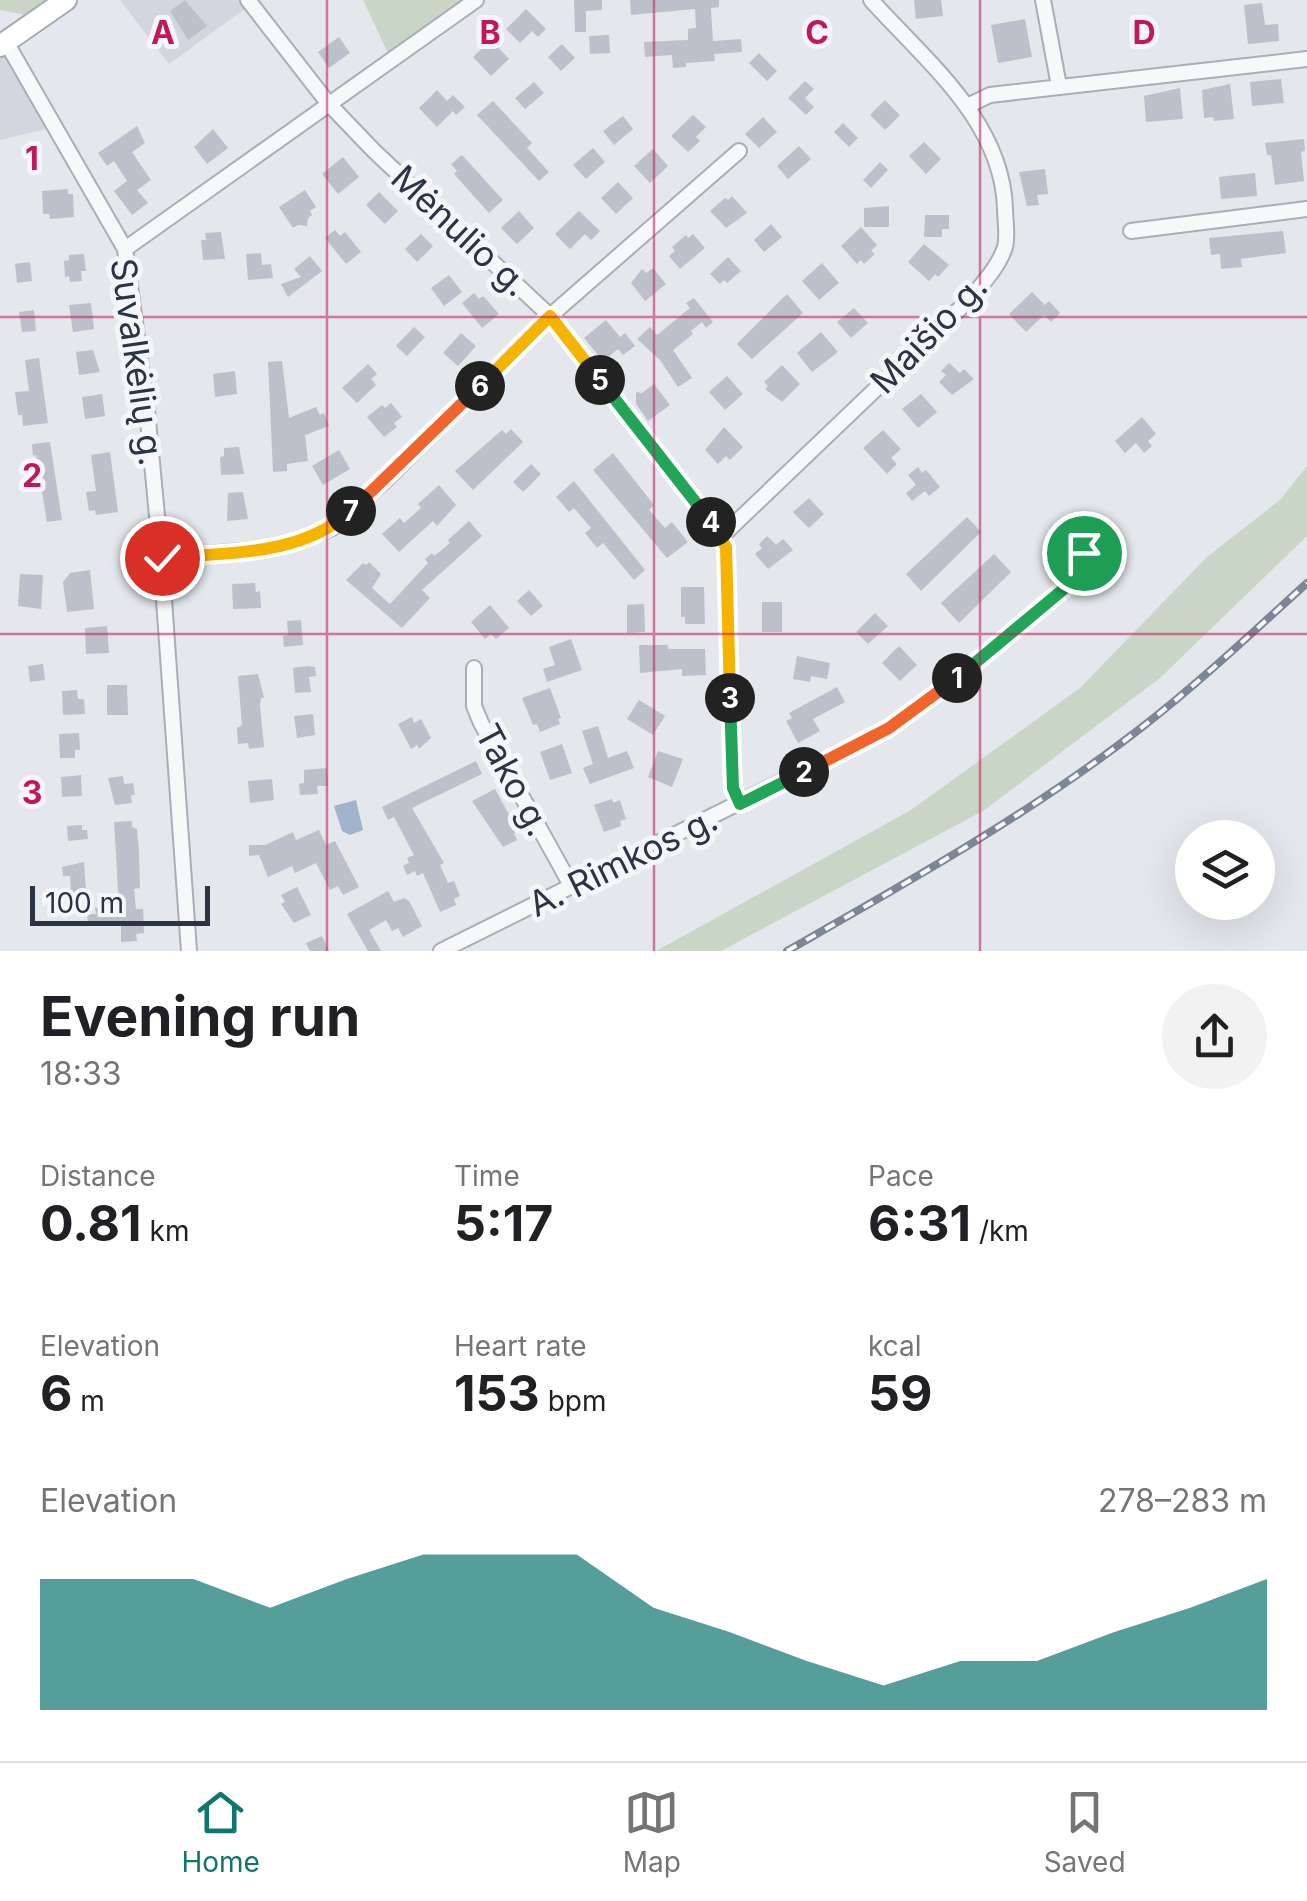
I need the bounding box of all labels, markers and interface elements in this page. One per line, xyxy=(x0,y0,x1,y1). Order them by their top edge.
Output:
text: A xyxy=(151,13,175,52)
text: B xyxy=(479,13,501,52)
text: C xyxy=(805,13,829,52)
text: D xyxy=(1132,13,1156,52)
text: 1 xyxy=(25,139,39,178)
street label: Mėnulio g. xyxy=(383,156,538,305)
street label: Suvalkėlių g. xyxy=(103,256,173,468)
street label: Maišio g. xyxy=(861,265,995,402)
pin: 5 xyxy=(575,355,625,405)
pin: 6 xyxy=(455,361,505,411)
text: 5 xyxy=(591,363,609,397)
text: 6 xyxy=(471,369,489,403)
text: 2 xyxy=(22,456,42,495)
pin: 7 xyxy=(326,486,376,536)
text: 7 xyxy=(343,494,359,528)
pin: 4 xyxy=(686,497,736,547)
text: 4 xyxy=(702,505,720,539)
pin xyxy=(1042,511,1127,596)
pin xyxy=(120,516,205,601)
icon: arrive xyxy=(1057,526,1112,581)
icon: check xyxy=(135,531,190,586)
pin: 1 xyxy=(932,653,982,703)
text: 1 xyxy=(951,661,963,695)
pin: 3 xyxy=(705,673,755,723)
text: 3 xyxy=(721,681,739,715)
street label: Tako g. xyxy=(467,716,561,843)
pin: 2 xyxy=(779,747,829,797)
text: 2 xyxy=(795,755,813,789)
text: 3 xyxy=(22,773,42,812)
street label: A. Rimkos g. xyxy=(521,797,724,925)
map controls xyxy=(1175,820,1275,920)
button: layers xyxy=(1175,820,1275,920)
scale bar xyxy=(30,881,210,926)
text: 100 m xyxy=(45,886,124,920)
text: Evening run xyxy=(40,983,360,1049)
button: share xyxy=(1162,984,1267,1089)
text: 18:33 xyxy=(40,1054,122,1093)
text: Distance xyxy=(40,1159,156,1193)
text: Time xyxy=(454,1159,520,1193)
text: Pace xyxy=(868,1159,934,1193)
text: 0.81 xyxy=(40,1193,142,1253)
text: 5:17 xyxy=(454,1193,553,1253)
text: 6:31 xyxy=(868,1193,971,1253)
text: km xyxy=(142,1214,189,1248)
text: /km xyxy=(971,1214,1029,1248)
text: Elevation xyxy=(40,1329,160,1363)
text: Heart rate xyxy=(454,1329,587,1363)
text: kcal xyxy=(868,1329,922,1363)
text: 6 xyxy=(40,1363,72,1423)
text: 153 xyxy=(454,1363,540,1423)
text: 59 xyxy=(868,1363,932,1423)
text: m xyxy=(72,1384,105,1418)
text: bpm xyxy=(540,1384,607,1418)
text: Elevation xyxy=(40,1481,177,1520)
text: 278–283 m xyxy=(1098,1481,1267,1520)
tab: Home xyxy=(181,1785,260,1879)
tab: Map xyxy=(623,1785,681,1879)
tab: Saved xyxy=(1044,1785,1126,1879)

